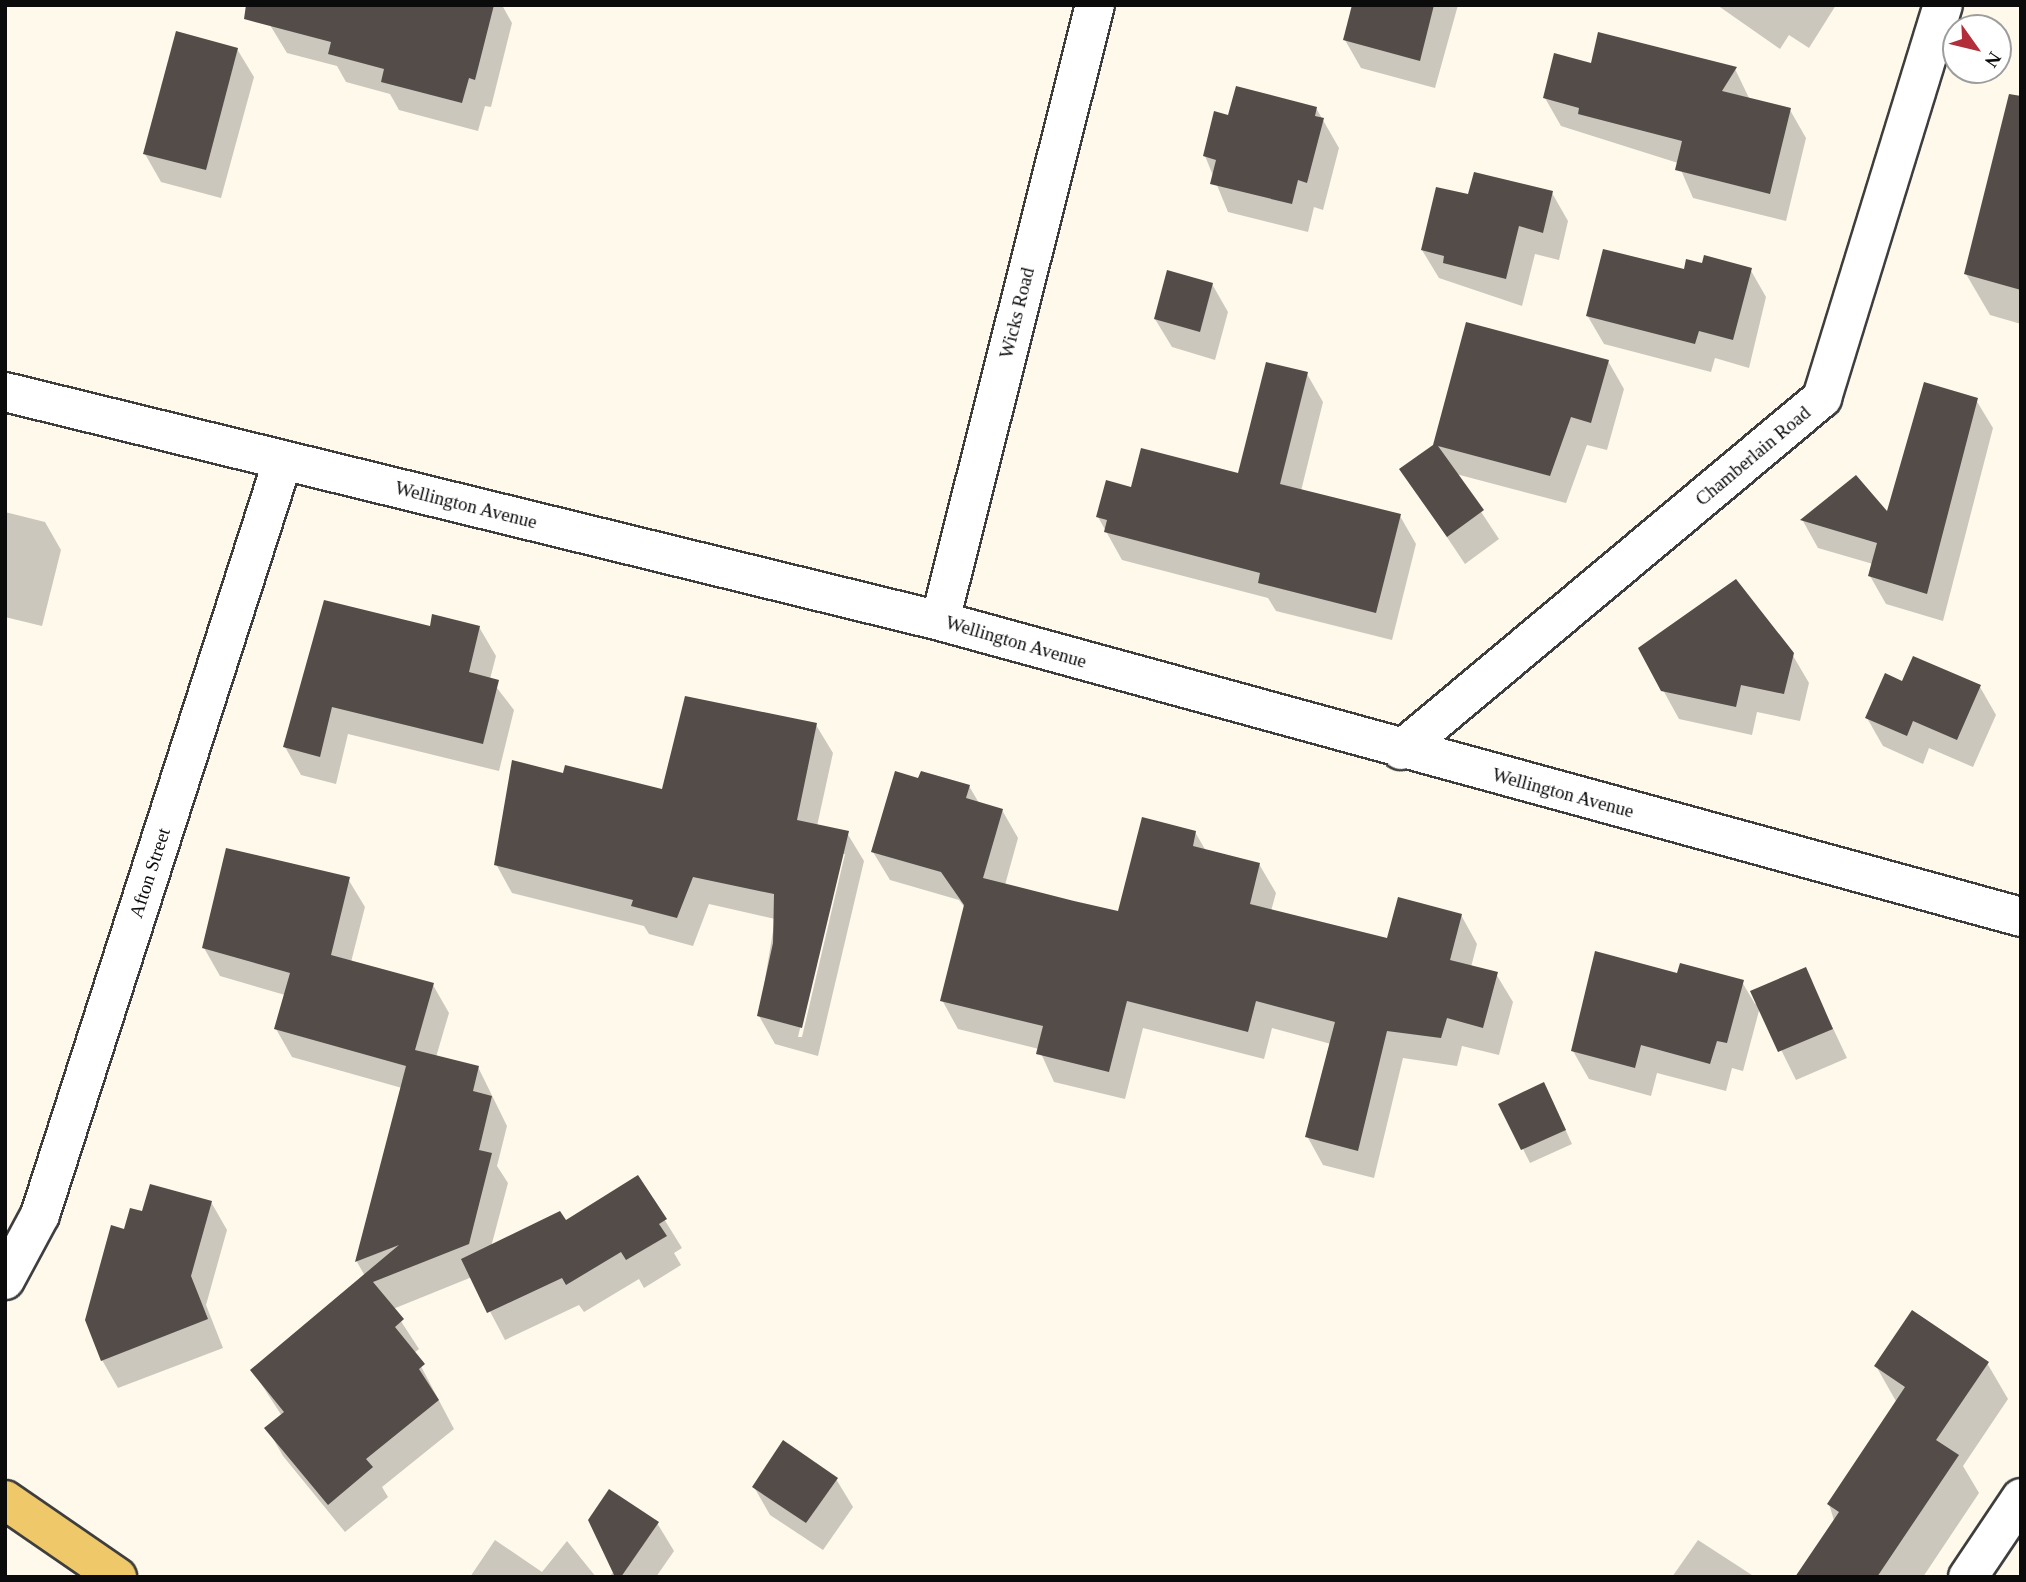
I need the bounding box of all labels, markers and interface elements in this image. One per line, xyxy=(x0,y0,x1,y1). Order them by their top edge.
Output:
north arrow xyxy=(1942,14,2012,84)
text: N xyxy=(1981,48,2006,71)
street label: Wicks Road xyxy=(995,265,1039,361)
street label: Chamberlain Road xyxy=(1691,401,1815,511)
street label: Wellington Avenue xyxy=(392,476,540,534)
street label: Wellington Avenue xyxy=(942,611,1090,673)
street label: Wellington Avenue xyxy=(1489,763,1637,823)
street label: Afton Street xyxy=(125,825,175,921)

